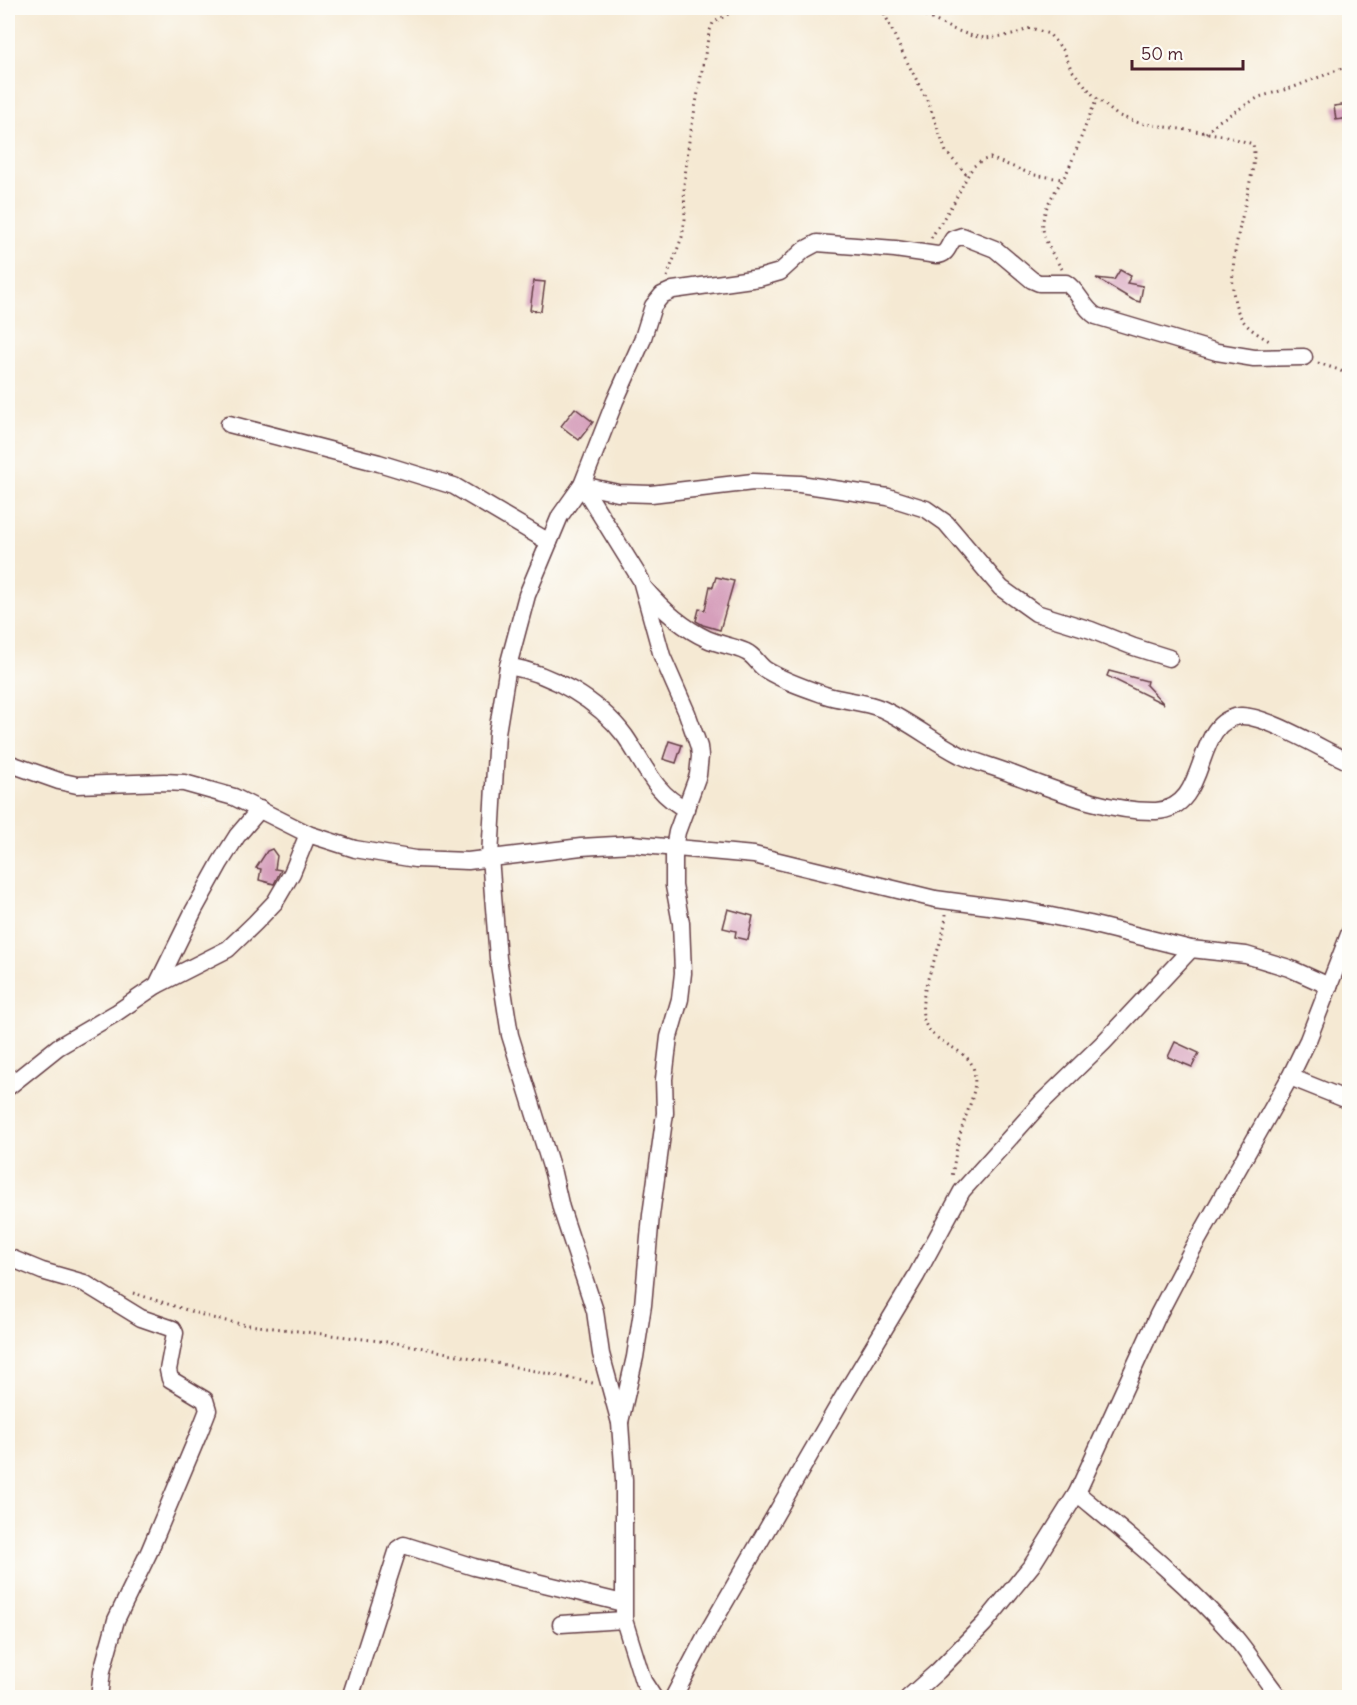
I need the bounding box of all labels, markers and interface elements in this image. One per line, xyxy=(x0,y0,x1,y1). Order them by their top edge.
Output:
scale bar xyxy=(1132,33,1243,71)
text: 50 m xyxy=(1141,42,1183,65)

